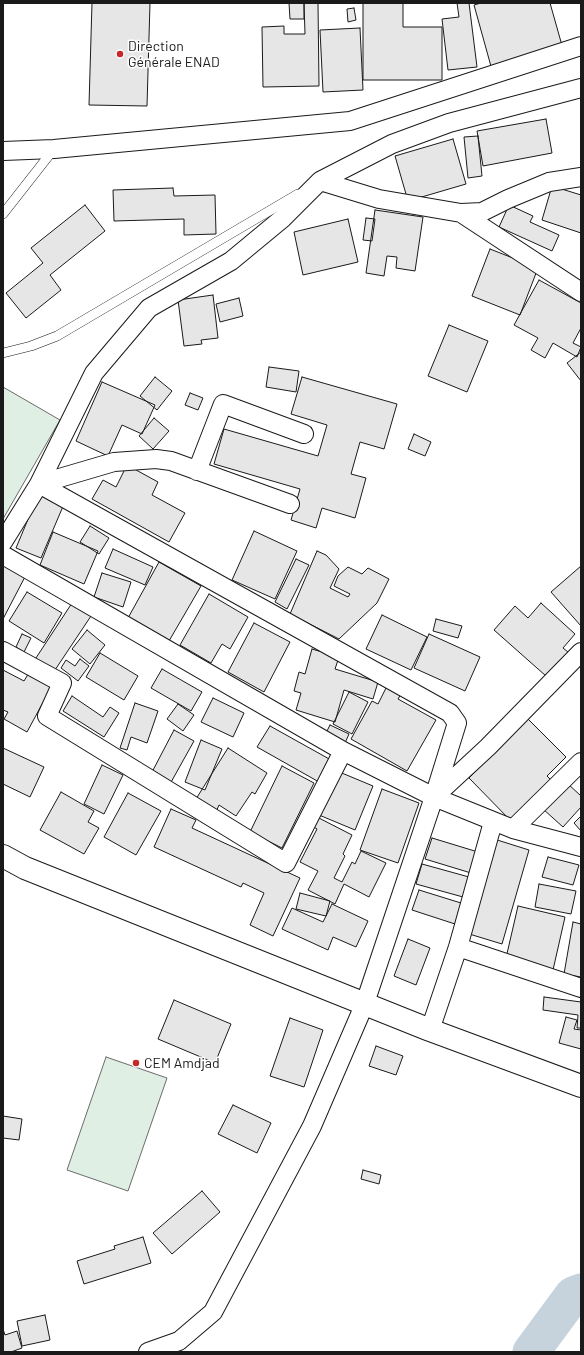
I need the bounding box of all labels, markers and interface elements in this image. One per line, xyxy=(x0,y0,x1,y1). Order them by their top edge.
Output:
place label: Direction Générale ENAD xyxy=(128,38,220,70)
marker: Direction Générale ENAD xyxy=(115,49,125,59)
place label: CEM Amdjad xyxy=(144,1055,220,1071)
marker: CEM Amdjad xyxy=(131,1058,141,1068)

